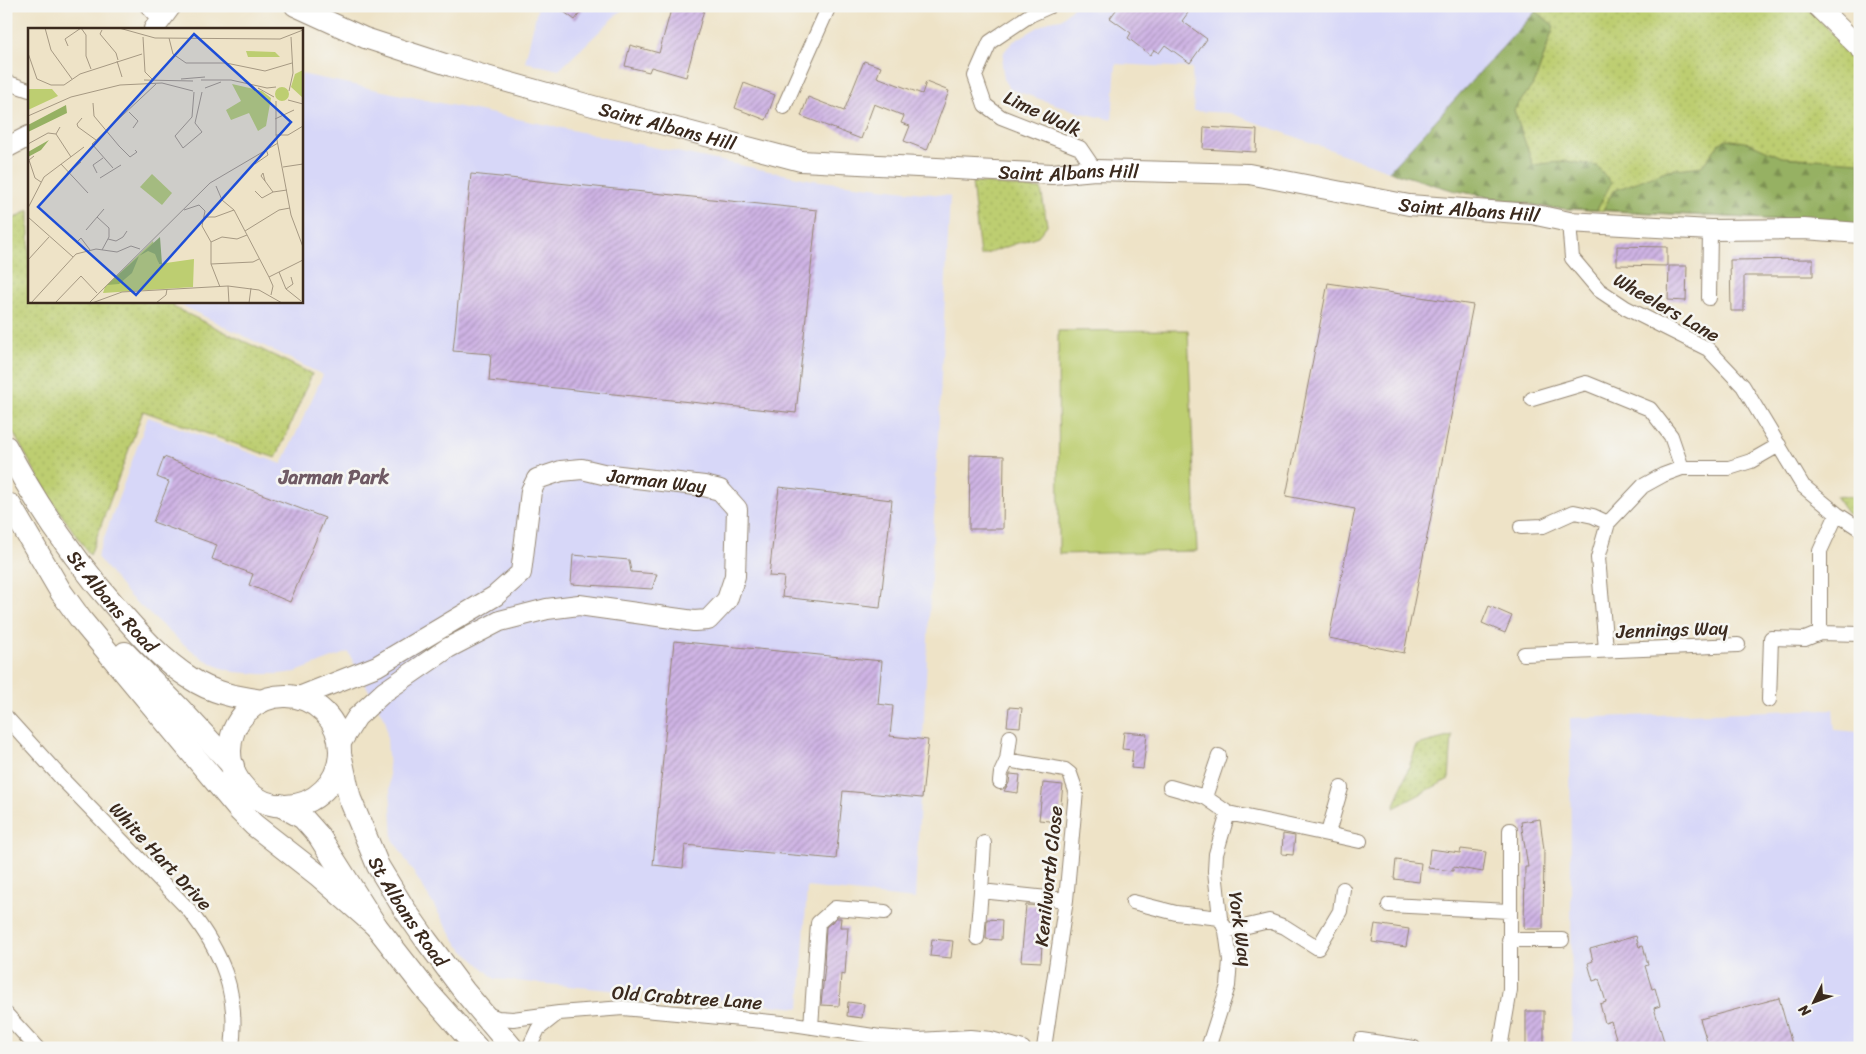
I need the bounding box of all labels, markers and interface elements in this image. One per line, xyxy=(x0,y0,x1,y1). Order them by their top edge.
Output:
inset map xyxy=(28,28,302,302)
street label: Lime Walk xyxy=(998,81,1087,146)
street label: Saint Albans Hill xyxy=(595,92,740,160)
street label: Saint Albans Hill xyxy=(997,154,1140,191)
street label: Saint Albans Hill xyxy=(1396,187,1543,232)
street label: Wheelers Lane xyxy=(1607,264,1727,351)
street label: Jarman Way xyxy=(604,458,708,503)
district label: Jarman Park xyxy=(278,460,389,495)
street label: St Albans Road xyxy=(58,543,167,663)
street label: Jennings Way xyxy=(1615,611,1729,648)
street label: White Hart Drive xyxy=(101,794,221,919)
street label: Kenilworth Close xyxy=(1025,804,1072,948)
street label: St Albans Road xyxy=(359,851,458,976)
street label: York Way xyxy=(1219,890,1262,969)
street label: Old Crabtree Lane xyxy=(611,976,763,1019)
north arrow xyxy=(1788,976,1838,1026)
text: N xyxy=(1792,998,1818,1023)

